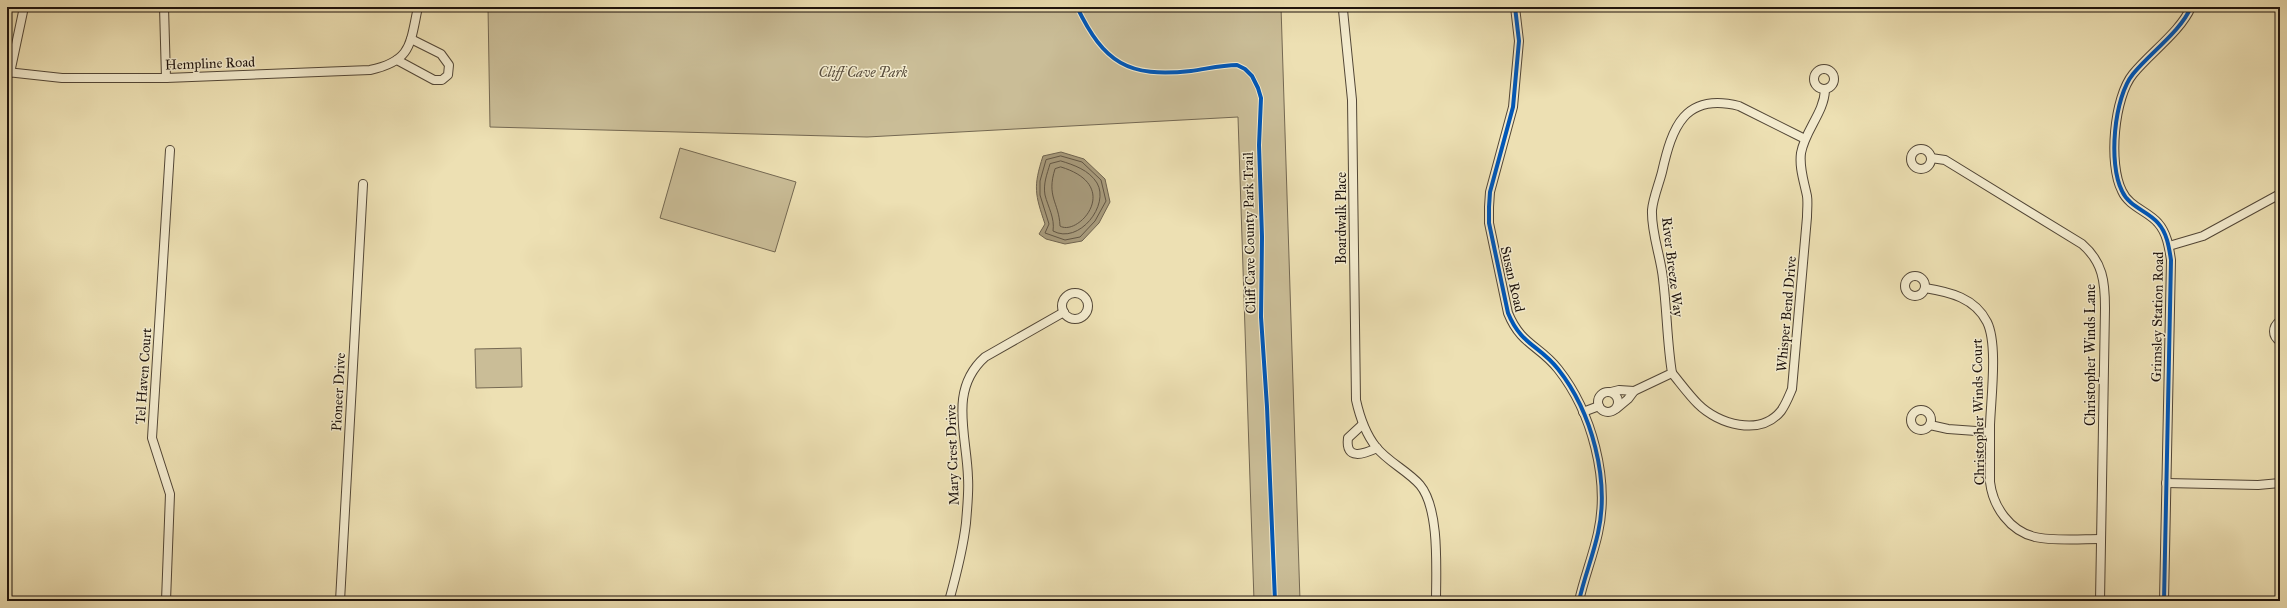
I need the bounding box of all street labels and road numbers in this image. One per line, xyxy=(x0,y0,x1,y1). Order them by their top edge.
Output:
street label: Hempline Road xyxy=(165,53,255,74)
street label: Cliff Cave County Park Trail xyxy=(1240,152,1259,314)
street label: Boardwalk Place xyxy=(1333,172,1350,264)
street label: River Breeze Way xyxy=(1658,216,1687,318)
street label: Susan Road xyxy=(1497,245,1528,314)
street label: Grimsley Station Road xyxy=(2148,252,2167,382)
street label: Whisper Bend Drive xyxy=(1773,255,1800,373)
street label: Christopher Winds Lane xyxy=(2082,284,2099,426)
street label: Tel Haven Court xyxy=(132,327,155,425)
street label: Christopher Winds Court xyxy=(1969,338,1988,485)
street label: Pioneer Drive xyxy=(328,352,349,432)
street label: Mary Crest Drive xyxy=(942,404,963,506)

